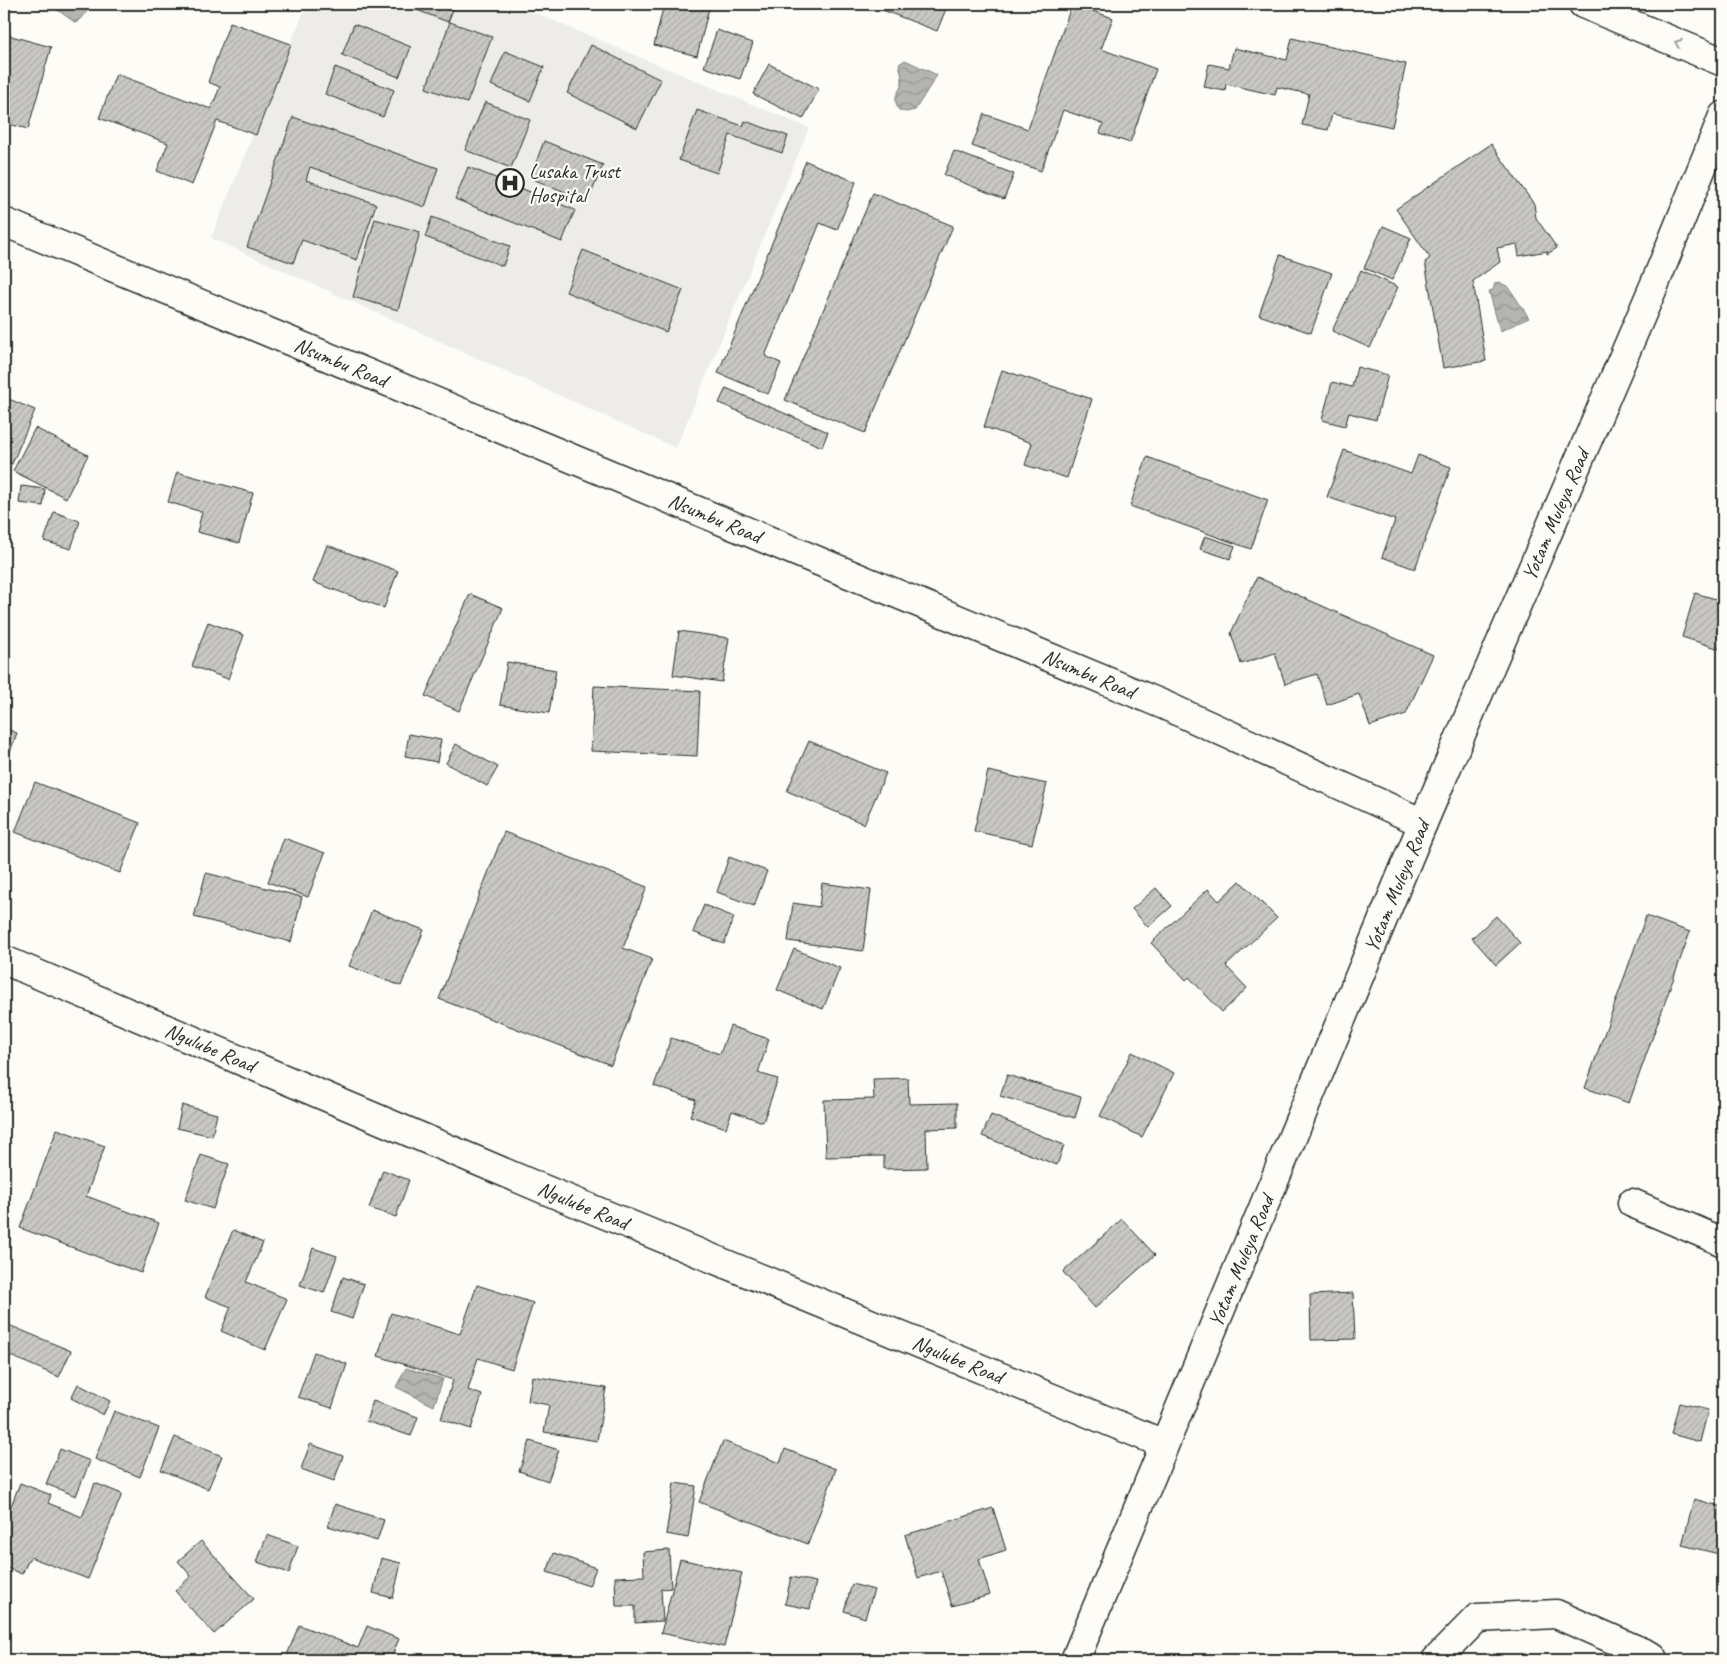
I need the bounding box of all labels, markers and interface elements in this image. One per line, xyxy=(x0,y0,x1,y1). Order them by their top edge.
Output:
one-way arrow xyxy=(1674,39,1683,49)
place label: Lusaka Trust Hospital xyxy=(529,158,622,208)
hospital icon: Lusaka Trust Hospital xyxy=(495,168,525,198)
street label: Nsumbu Road xyxy=(291,331,395,395)
street label: Yotam Muleya Road xyxy=(1516,442,1597,584)
street label: Nsumbu Road xyxy=(664,487,769,550)
street label: Nsumbu Road xyxy=(1038,643,1143,706)
street label: Yotam Muleya Road xyxy=(1358,813,1437,956)
street label: Ngulube Road xyxy=(161,1017,263,1080)
street label: Ngulube Road xyxy=(534,1175,636,1237)
street label: Yotam Muleya Road xyxy=(1202,1188,1281,1331)
street label: Ngulube Road xyxy=(909,1329,1010,1391)

